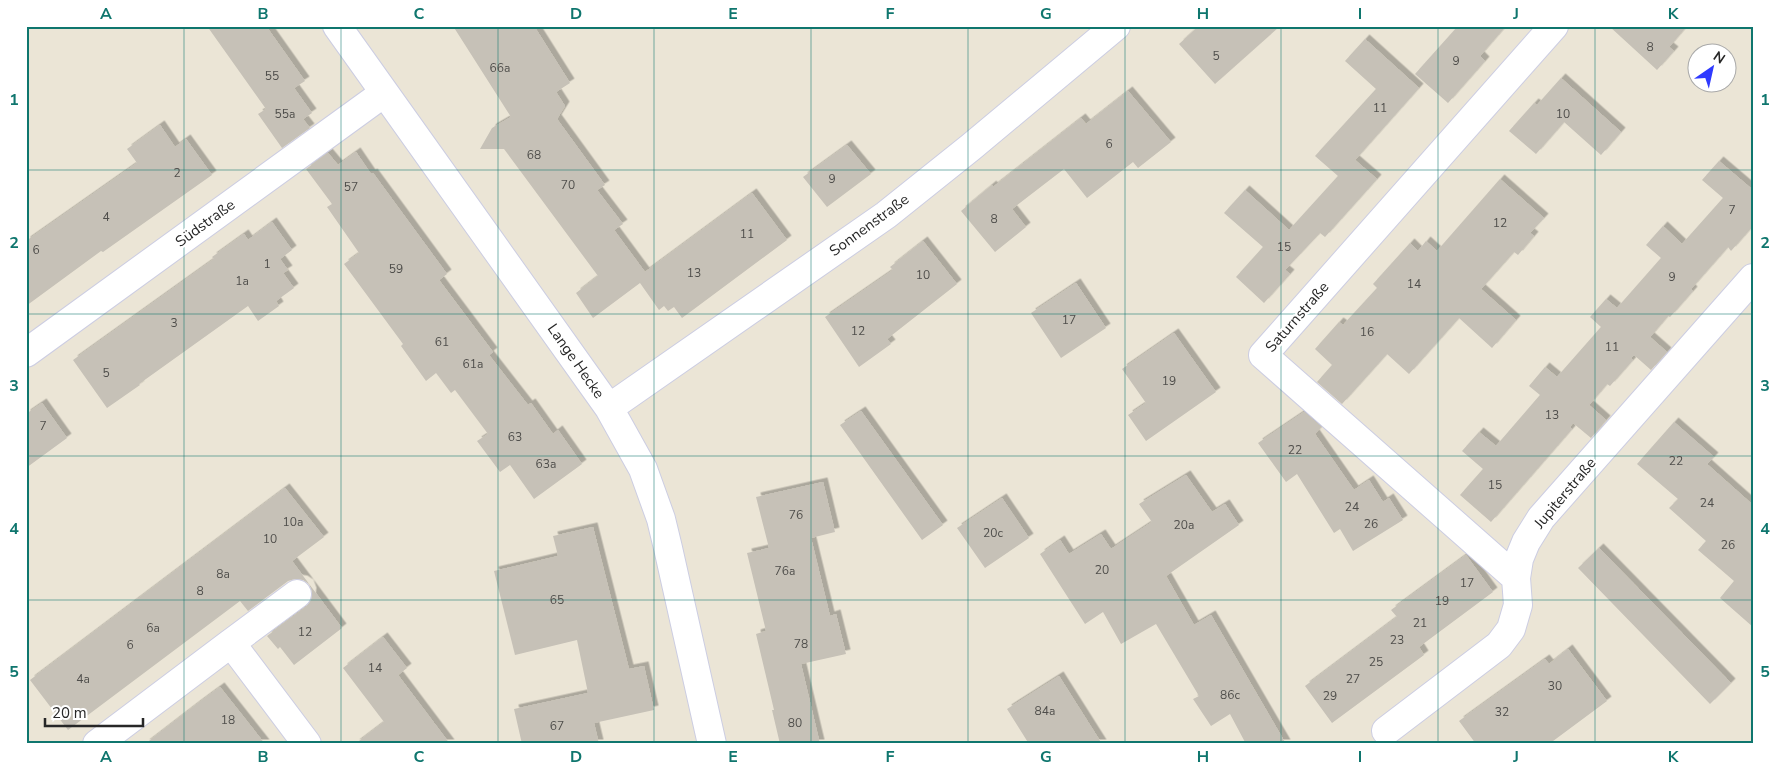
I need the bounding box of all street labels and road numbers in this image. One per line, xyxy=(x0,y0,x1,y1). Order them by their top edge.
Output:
street label: Sonnenstraße xyxy=(825,189,913,261)
street label: Südstraße xyxy=(171,195,239,251)
street label: Saturnstraße xyxy=(1261,277,1333,357)
street label: Lange Hecke xyxy=(543,320,609,402)
street label: Jupiterstraße xyxy=(1529,453,1601,533)

